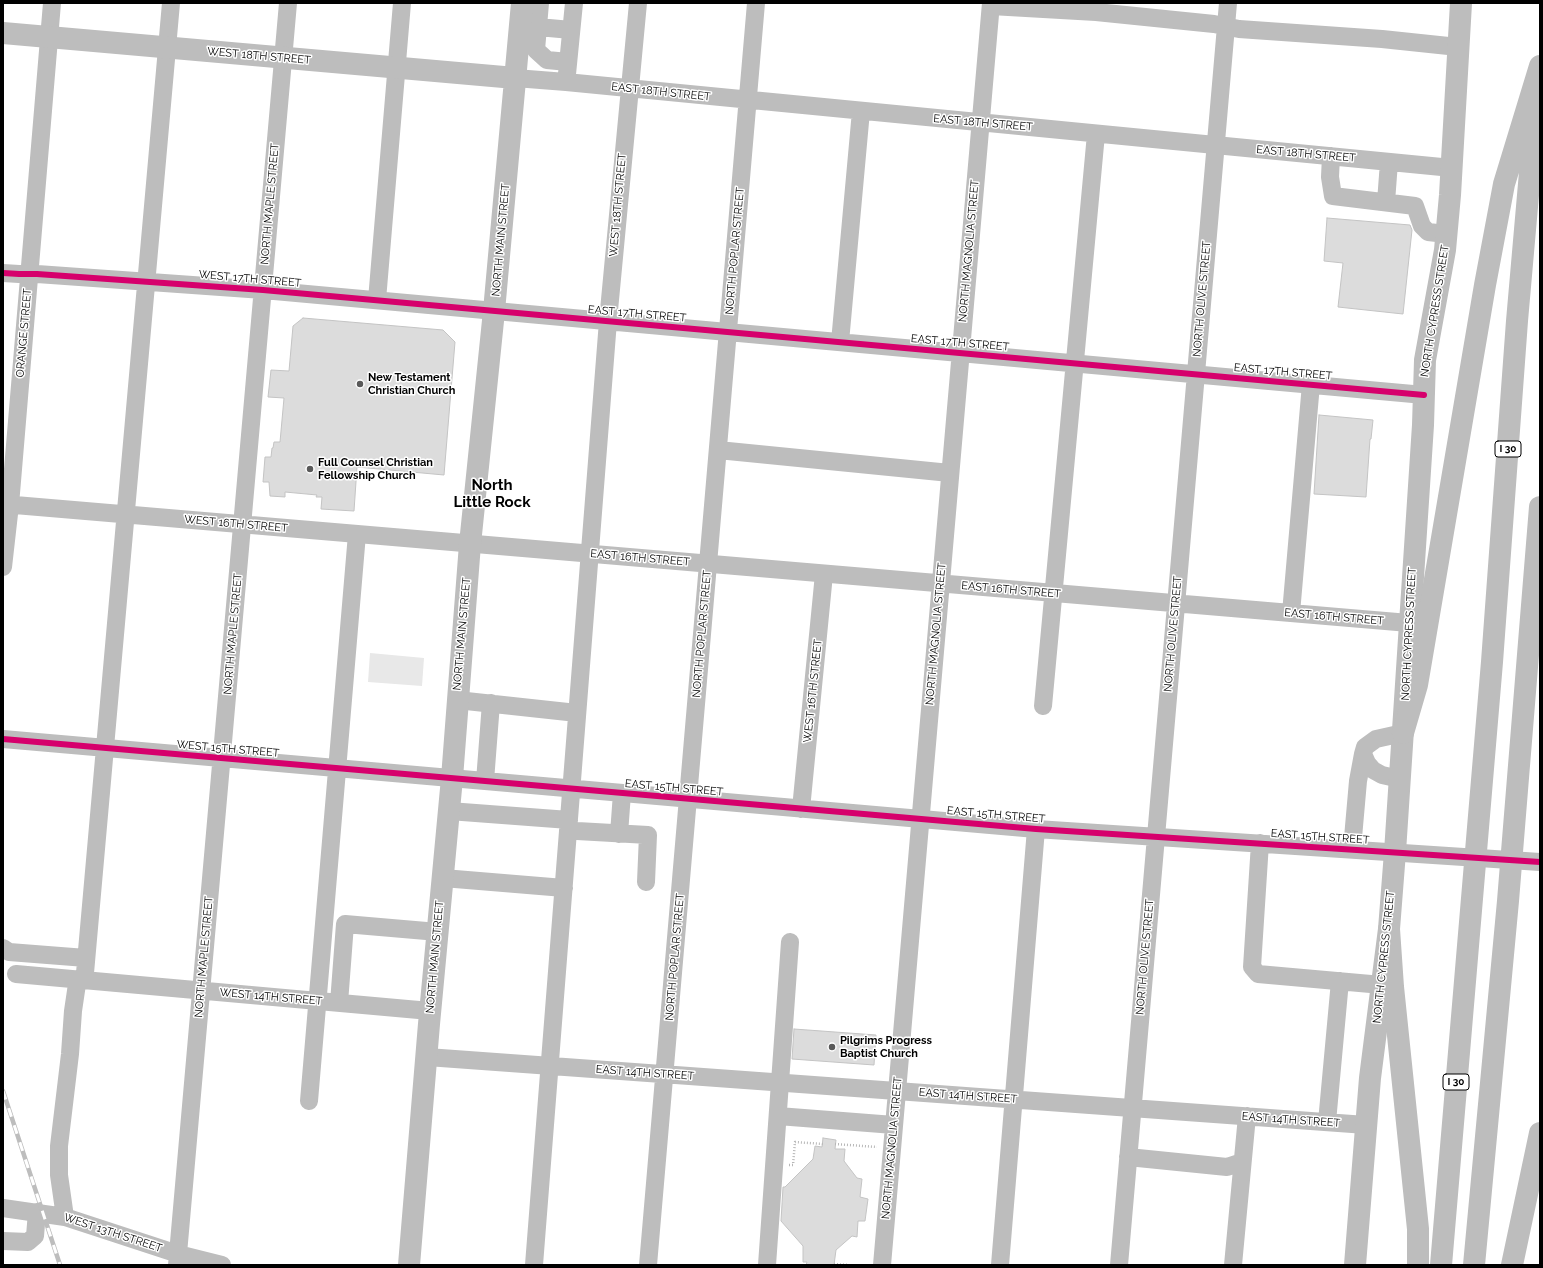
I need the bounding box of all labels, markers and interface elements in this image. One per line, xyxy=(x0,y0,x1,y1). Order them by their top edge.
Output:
street label: WEST 18TH STREET xyxy=(207,45,311,67)
street label: EAST 18TH STREET xyxy=(611,80,711,104)
street label: EAST 18TH STREET xyxy=(933,112,1033,134)
street label: NORTH MAPLE STREET xyxy=(258,143,282,265)
street label: EAST 18TH STREET xyxy=(1256,143,1356,165)
street label: WEST 18TH STREET xyxy=(607,153,629,257)
street label: NORTH MAGNOLIA STREET xyxy=(956,179,982,323)
street label: NORTH MAIN STREET xyxy=(489,183,513,297)
street label: NORTH POPLAR STREET xyxy=(723,187,747,315)
street label: NORTH OLIVE STREET xyxy=(1190,240,1214,358)
street label: NORTH CYPRESS STREET xyxy=(1418,244,1452,378)
street label: WEST 17TH STREET xyxy=(198,268,302,290)
street label: ORANGE STREET xyxy=(14,288,34,378)
street label: EAST 17TH STREET xyxy=(587,303,687,325)
street label: EAST 17TH STREET xyxy=(910,332,1010,354)
street label: EAST 17TH STREET xyxy=(1233,361,1333,383)
place label: New Testament Christian Church xyxy=(368,371,455,397)
marker: New Testament Christian Church xyxy=(355,379,365,389)
road number: I 30 xyxy=(1495,441,1521,457)
place label: Full Counsel Christian Fellowship Church xyxy=(318,456,433,482)
marker: Full Counsel Christian Fellowship Church xyxy=(305,464,315,474)
district label: North Little Rock xyxy=(453,476,531,511)
street label: WEST 16TH STREET xyxy=(184,513,288,535)
street label: EAST 16TH STREET xyxy=(590,547,690,569)
street label: NORTH MAGNOLIA STREET xyxy=(923,562,949,706)
street label: NORTH CYPRESS STREET xyxy=(1399,567,1419,701)
street label: NORTH POPLAR STREET xyxy=(690,570,714,698)
street label: NORTH MAPLE STREET xyxy=(221,573,245,695)
street label: NORTH OLIVE STREET xyxy=(1161,575,1185,693)
street label: NORTH MAIN STREET xyxy=(450,577,474,691)
street label: EAST 16TH STREET xyxy=(961,579,1061,601)
street label: EAST 16TH STREET xyxy=(1284,606,1384,628)
street label: WEST 16TH STREET xyxy=(801,639,825,743)
street label: WEST 15TH STREET xyxy=(176,738,280,760)
street label: EAST 15TH STREET xyxy=(624,777,724,799)
street label: EAST 15TH STREET xyxy=(946,804,1046,826)
street label: EAST 15TH STREET xyxy=(1270,827,1370,847)
street label: NORTH CYPRESS STREET xyxy=(1370,890,1398,1024)
street label: NORTH POPLAR STREET xyxy=(663,893,687,1021)
street label: NORTH MAPLE STREET xyxy=(192,896,216,1018)
street label: NORTH OLIVE STREET xyxy=(1133,898,1157,1016)
street label: NORTH MAIN STREET xyxy=(423,900,447,1014)
street label: WEST 14TH STREET xyxy=(219,986,323,1008)
place label: Pilgrims Progress Baptist Church xyxy=(840,1034,932,1060)
marker: Pilgrims Progress Baptist Church xyxy=(827,1042,837,1052)
street label: EAST 14TH STREET xyxy=(595,1063,695,1083)
road number: I 30 xyxy=(1443,1074,1469,1090)
street label: NORTH MAGNOLIA STREET xyxy=(879,1076,905,1220)
street label: EAST 14TH STREET xyxy=(918,1086,1018,1106)
street label: EAST 14TH STREET xyxy=(1241,1110,1341,1130)
street label: WEST 13TH STREET xyxy=(62,1211,164,1255)

